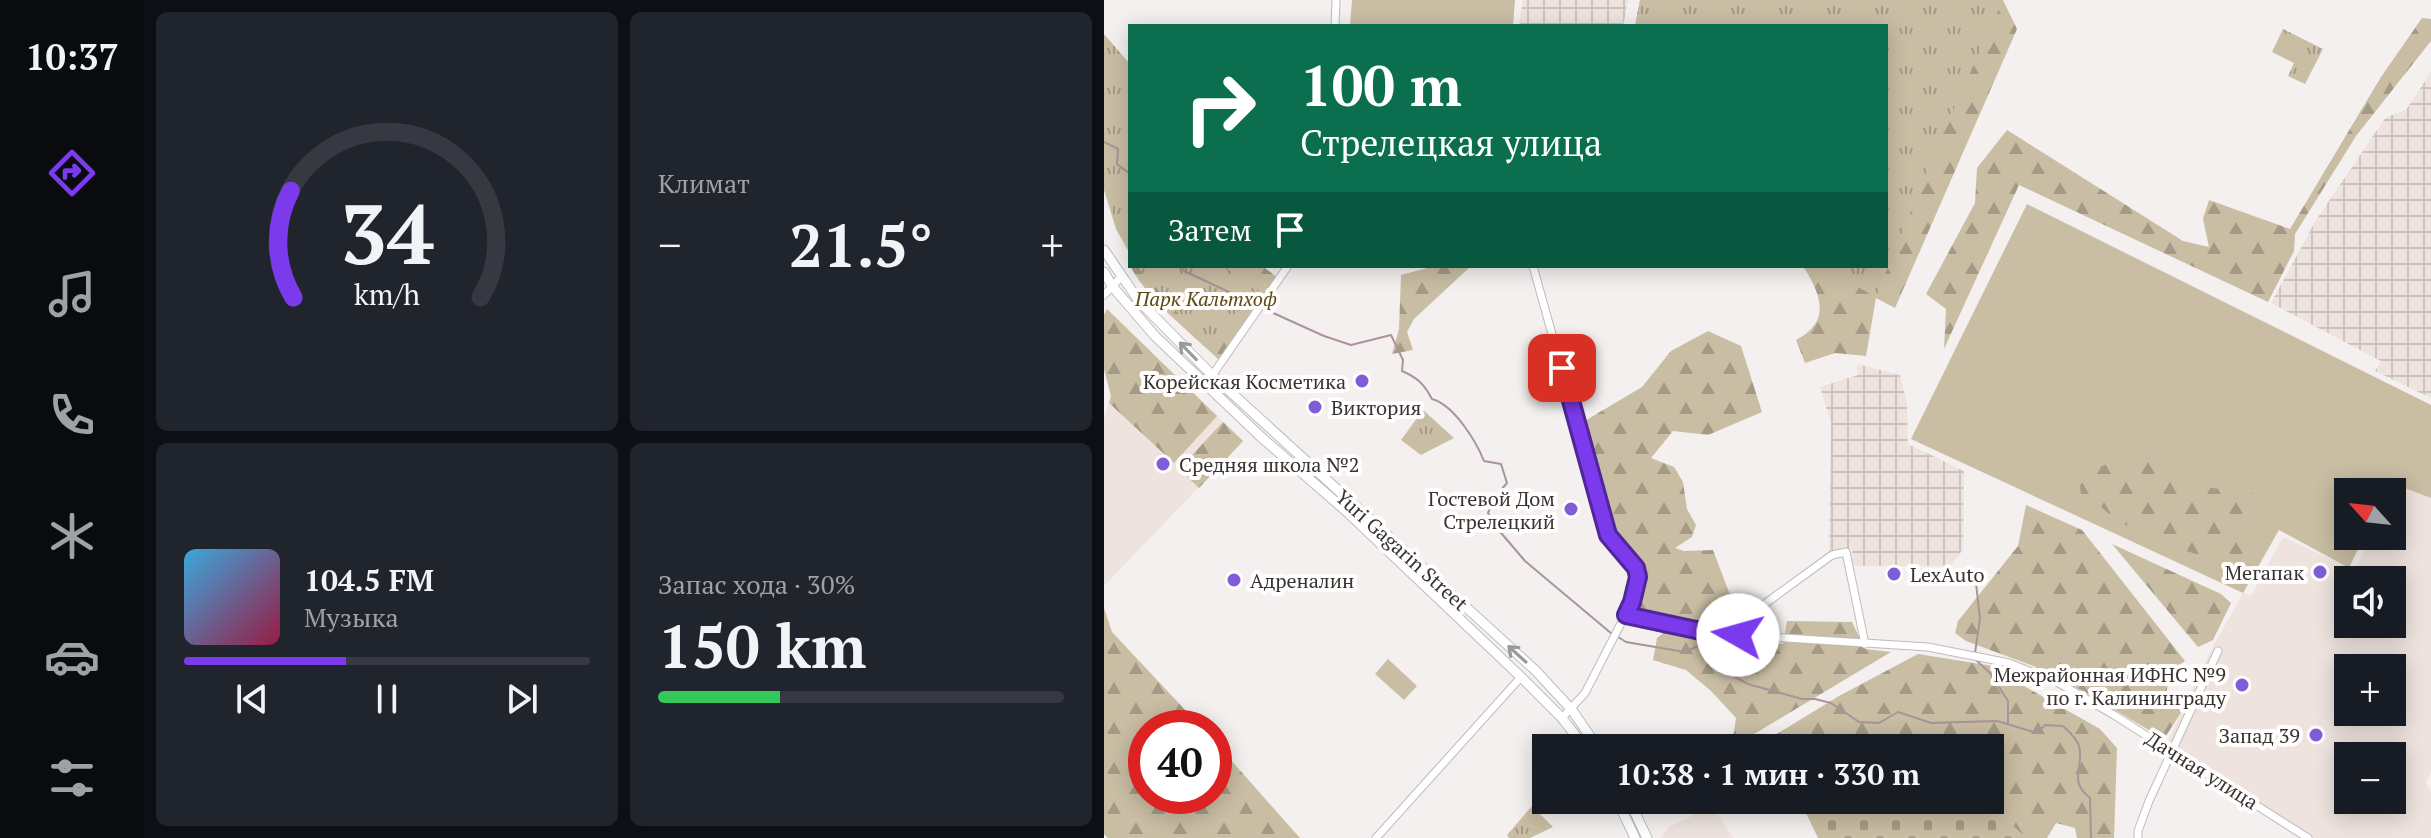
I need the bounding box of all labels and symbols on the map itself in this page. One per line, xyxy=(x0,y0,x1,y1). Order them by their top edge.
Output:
park label: Парк Кальтхоф xyxy=(1134,285,1277,312)
pin xyxy=(1528,334,1596,402)
one-way arrow xyxy=(1179,342,1198,361)
place label: Корейская Косметика xyxy=(1143,368,1346,395)
marker: Корейская Косметика xyxy=(1353,372,1371,390)
place label: Виктория xyxy=(1331,394,1421,421)
marker: Виктория xyxy=(1306,398,1324,416)
place label: Средняя школа №2 xyxy=(1179,451,1359,478)
marker: Средняя школа №2 xyxy=(1154,455,1172,473)
north arrow xyxy=(2334,478,2406,550)
street label: Yuri Gagarin Street xyxy=(1330,483,1474,617)
place label: Гостевой Дом Стрелецкий xyxy=(1428,485,1555,535)
marker: Гостевой Дом Стрелецкий xyxy=(1562,500,1580,518)
place label: Мегапак xyxy=(2225,559,2304,586)
place label: LexAuto xyxy=(1910,561,1985,588)
marker: Мегапак xyxy=(2311,563,2329,581)
marker: LexAuto xyxy=(1885,565,1903,583)
place label: Адреналин xyxy=(1250,567,1354,594)
marker: Адреналин xyxy=(1225,571,1243,589)
position arrow xyxy=(1696,593,1780,677)
one-way arrow xyxy=(1507,646,1527,664)
place label: Межрайонная ИФНС №9 по г. Калининграду xyxy=(1994,661,2227,711)
marker: Межрайонная ИФНС №9 по г. Калининграду xyxy=(2233,676,2251,694)
speed limit sign: 40 xyxy=(1128,710,1232,814)
place label: Запад 39 xyxy=(2219,722,2300,749)
street label: Дачная улица xyxy=(2141,725,2263,815)
marker: Запад 39 xyxy=(2307,726,2325,744)

